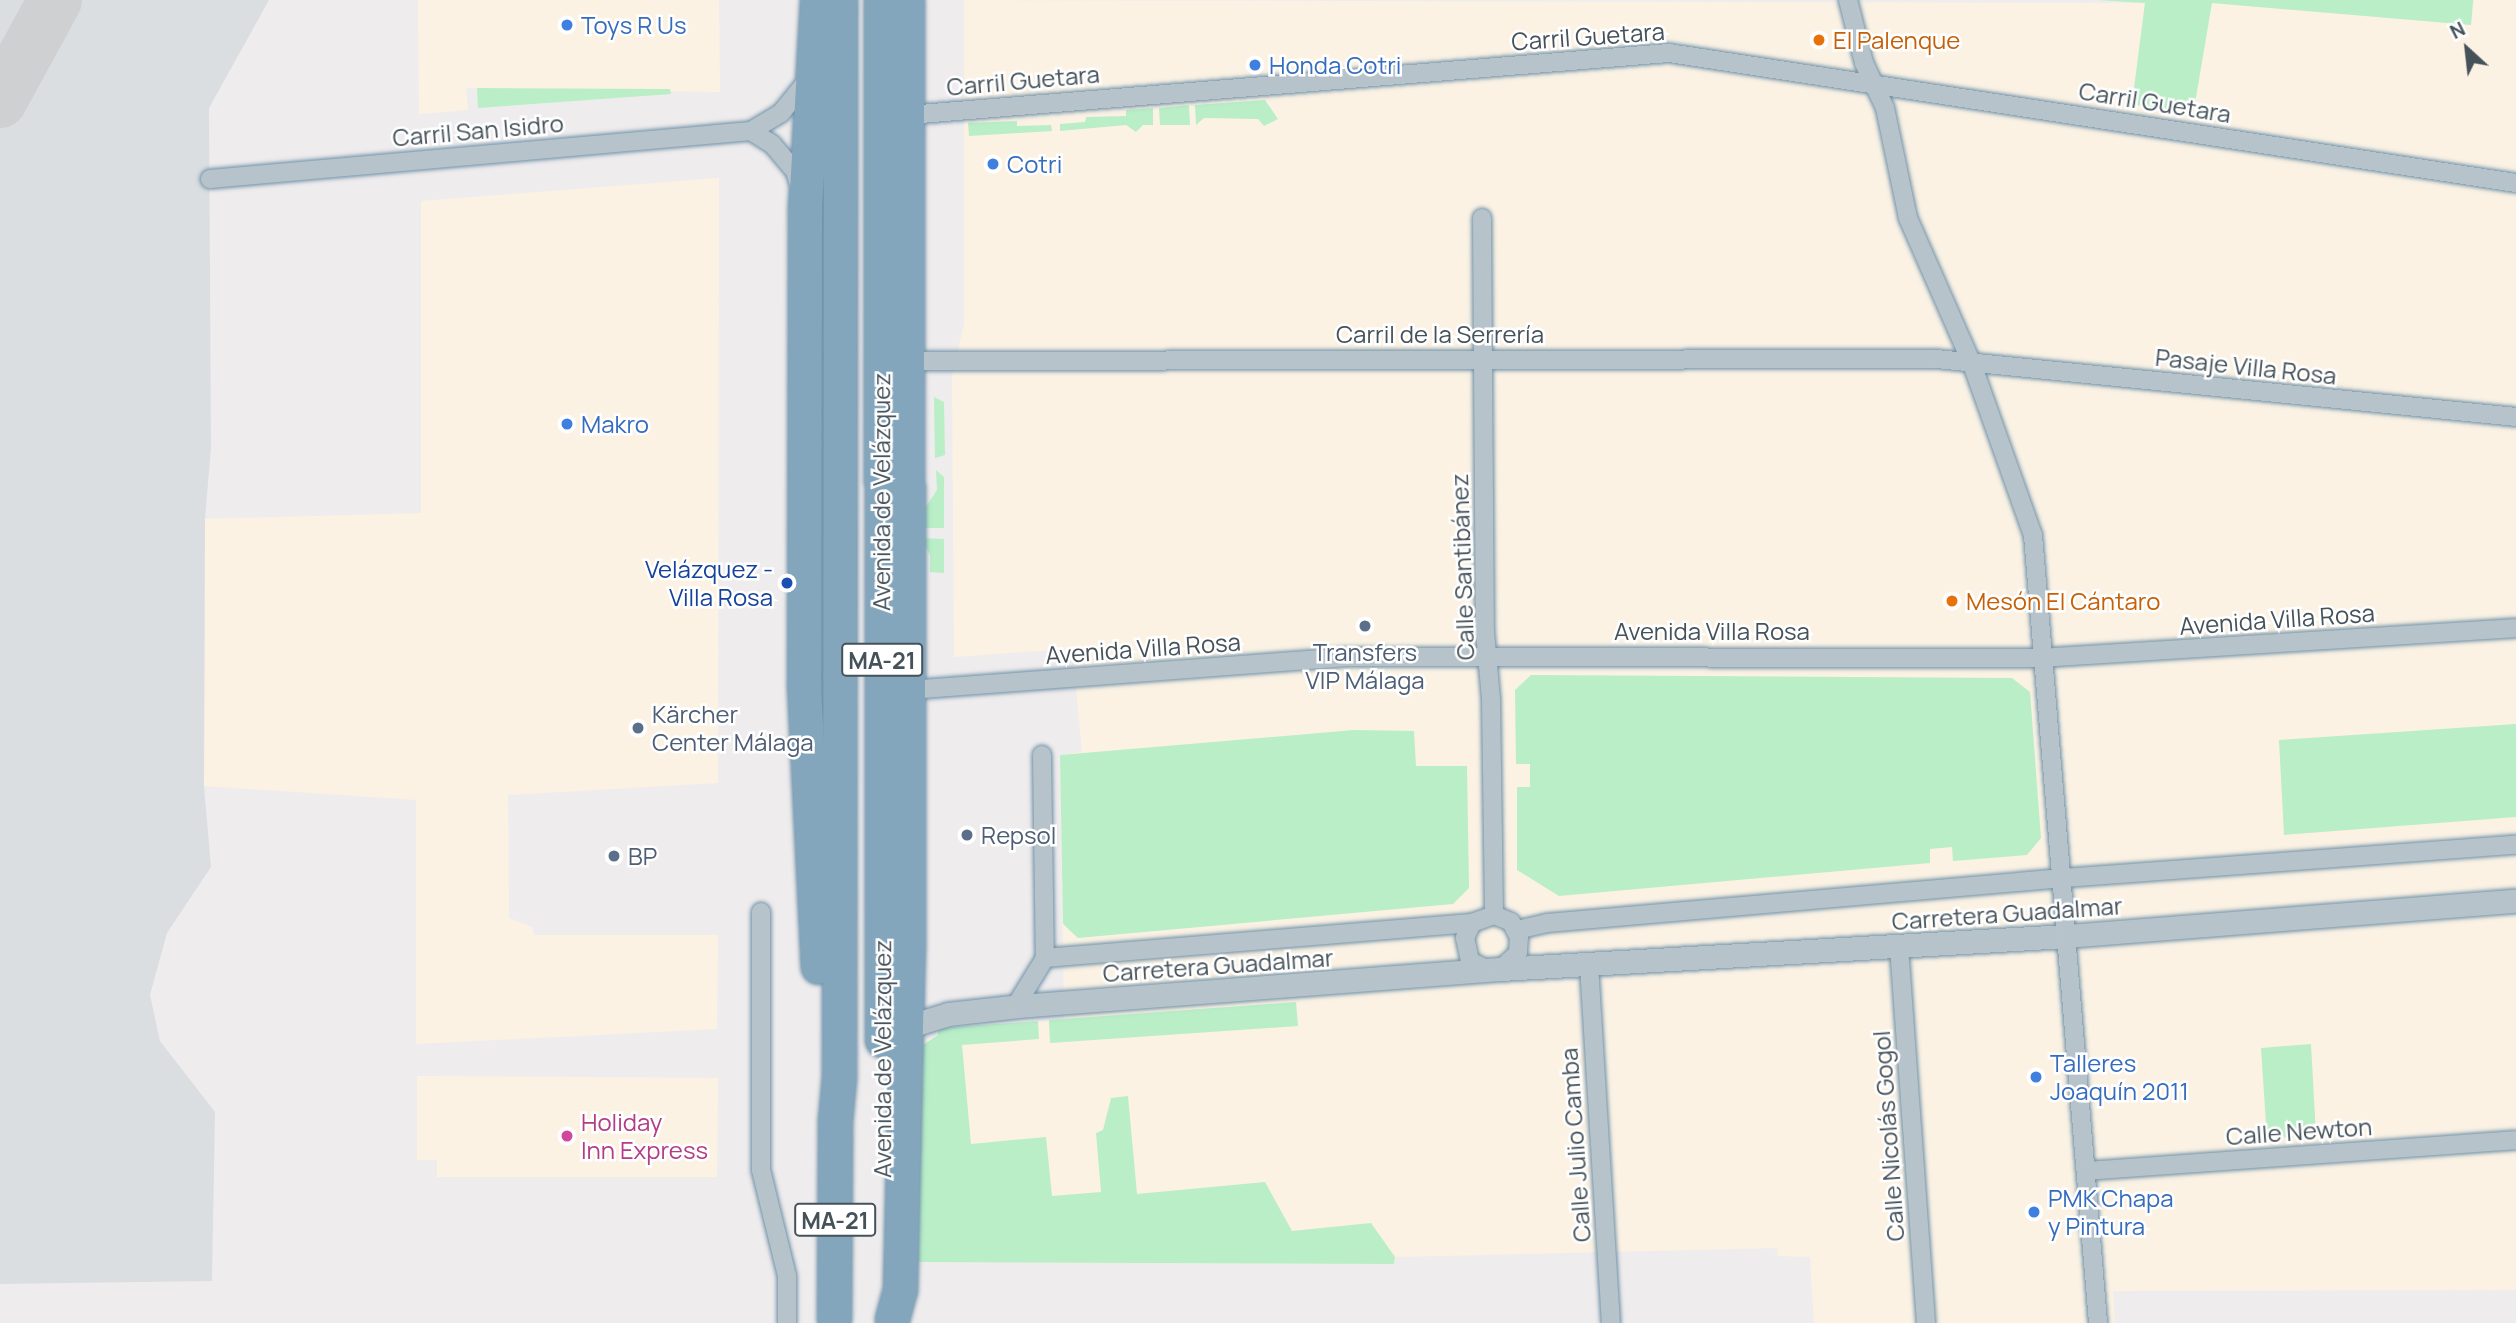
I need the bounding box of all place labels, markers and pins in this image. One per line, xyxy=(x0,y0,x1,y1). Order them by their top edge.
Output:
place label: Toys R Us xyxy=(581,11,687,39)
marker: Toys R Us xyxy=(559,17,575,33)
place label: El Palenque xyxy=(1833,26,1960,54)
marker: El Palenque xyxy=(1811,32,1827,48)
place label: Honda Cotri xyxy=(1269,51,1401,79)
marker: Honda Cotri xyxy=(1247,57,1263,73)
place label: Cotri xyxy=(1007,150,1062,178)
marker: Cotri xyxy=(985,156,1001,172)
place label: Makro xyxy=(581,410,649,438)
marker: Makro xyxy=(559,416,575,432)
place label: Velázquez - Villa Rosa xyxy=(645,555,773,611)
marker: Velázquez - Villa Rosa xyxy=(779,575,795,591)
place label: Mesón El Cántaro xyxy=(1966,587,2160,615)
marker: Mesón El Cántaro xyxy=(1944,593,1960,609)
marker: Transfers VIP Málaga xyxy=(1357,618,1373,634)
place label: Transfers VIP Málaga xyxy=(1305,638,1425,694)
place label: Kärcher Center Málaga xyxy=(652,700,814,756)
marker: Kärcher Center Málaga xyxy=(630,720,646,736)
place label: Repsol xyxy=(981,821,1056,849)
marker: Repsol xyxy=(959,827,975,843)
place label: BP xyxy=(628,842,657,870)
marker: BP xyxy=(606,848,622,864)
place label: Talleres Joaquín 2011 xyxy=(2050,1049,2189,1105)
marker: Talleres Joaquín 2011 xyxy=(2028,1069,2044,1085)
place label: Holiday Inn Express xyxy=(581,1108,708,1164)
marker: Holiday Inn Express xyxy=(559,1128,575,1144)
place label: PMK Chapa y Pintura xyxy=(2048,1184,2174,1240)
marker: PMK Chapa y Pintura xyxy=(2026,1204,2042,1220)

